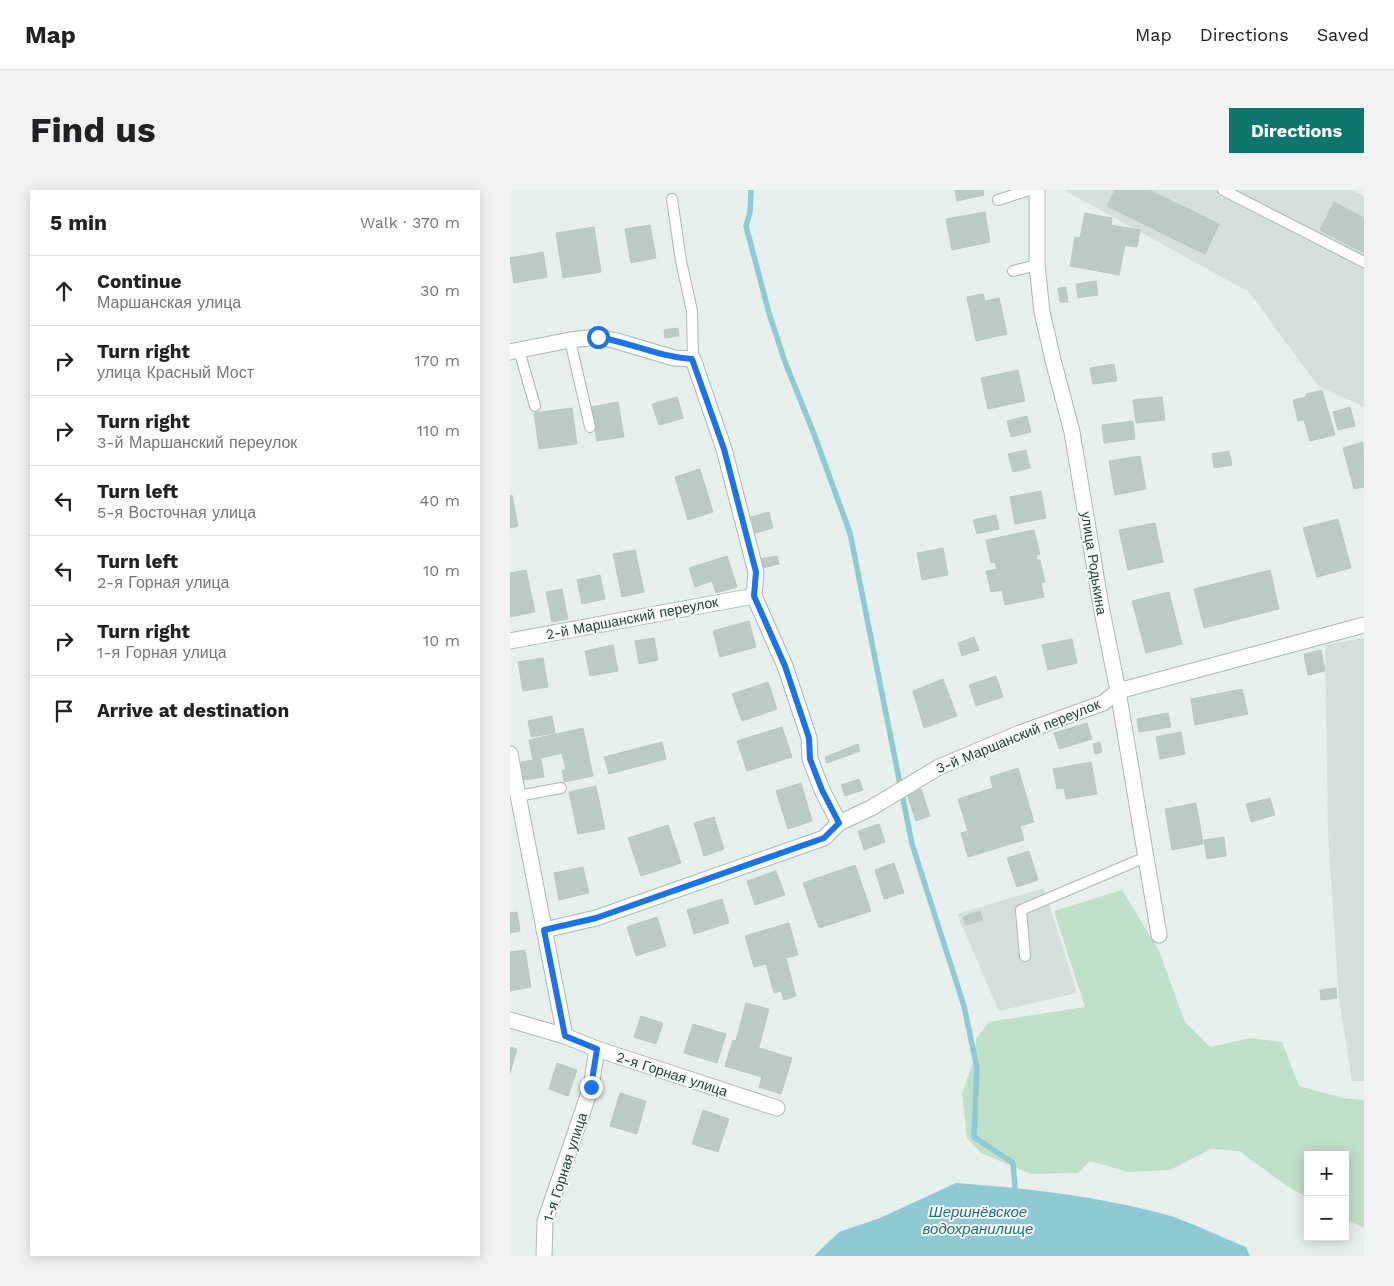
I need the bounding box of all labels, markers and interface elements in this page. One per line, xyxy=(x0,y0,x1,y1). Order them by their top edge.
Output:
text: Map xyxy=(25,21,76,49)
text: Map xyxy=(1135,24,1172,45)
text: Directions xyxy=(1200,24,1289,45)
text: Saved xyxy=(1317,24,1369,45)
button: Directions xyxy=(1229,108,1364,153)
text: Find us xyxy=(30,109,156,151)
text: 5 min xyxy=(50,210,107,235)
text: Walk · 370 m xyxy=(360,213,460,232)
text: Continue xyxy=(97,270,181,293)
icon: ahead xyxy=(50,277,78,305)
text: 30 m xyxy=(420,281,460,300)
text: Маршанская улица xyxy=(97,293,241,312)
route start xyxy=(587,326,610,349)
text: Turn right xyxy=(97,340,190,363)
icon: right xyxy=(50,347,78,375)
text: 170 m xyxy=(414,351,460,370)
text: улица Красный Мост xyxy=(97,363,254,382)
text: Turn right xyxy=(97,410,190,433)
icon: right xyxy=(50,417,78,445)
text: 110 m xyxy=(417,421,460,440)
text: 3-й Маршанский переулок xyxy=(97,433,297,452)
text: Turn left xyxy=(97,480,178,503)
icon: left xyxy=(50,487,78,515)
text: 40 m xyxy=(420,491,460,510)
text: 5-я Восточная улица xyxy=(97,503,256,522)
street label: улица Родькина xyxy=(1078,510,1110,616)
text: Turn left xyxy=(97,550,178,573)
icon: left xyxy=(50,557,78,585)
text: 10 m xyxy=(423,561,460,580)
text: 2-я Горная улица xyxy=(97,573,230,592)
street label: 2-й Маршанский переулок xyxy=(545,593,720,643)
text: Turn right xyxy=(97,620,190,643)
icon: right xyxy=(50,627,78,655)
text: 10 m xyxy=(423,631,460,650)
text: 1-я Горная улица xyxy=(97,643,227,662)
street label: 3-й Маршанский переулок xyxy=(934,695,1103,776)
icon: arrive xyxy=(50,697,78,725)
text: Arrive at destination xyxy=(97,699,289,722)
street label: 2-я Горная улица xyxy=(614,1048,730,1100)
route end xyxy=(580,1076,603,1099)
street label: 1-я Горная улица xyxy=(540,1110,590,1223)
map controls xyxy=(1304,1151,1349,1241)
button: + xyxy=(1304,1151,1349,1196)
button: − xyxy=(1304,1196,1349,1241)
water label: Шершнёвское водохранилище xyxy=(923,1203,1033,1238)

